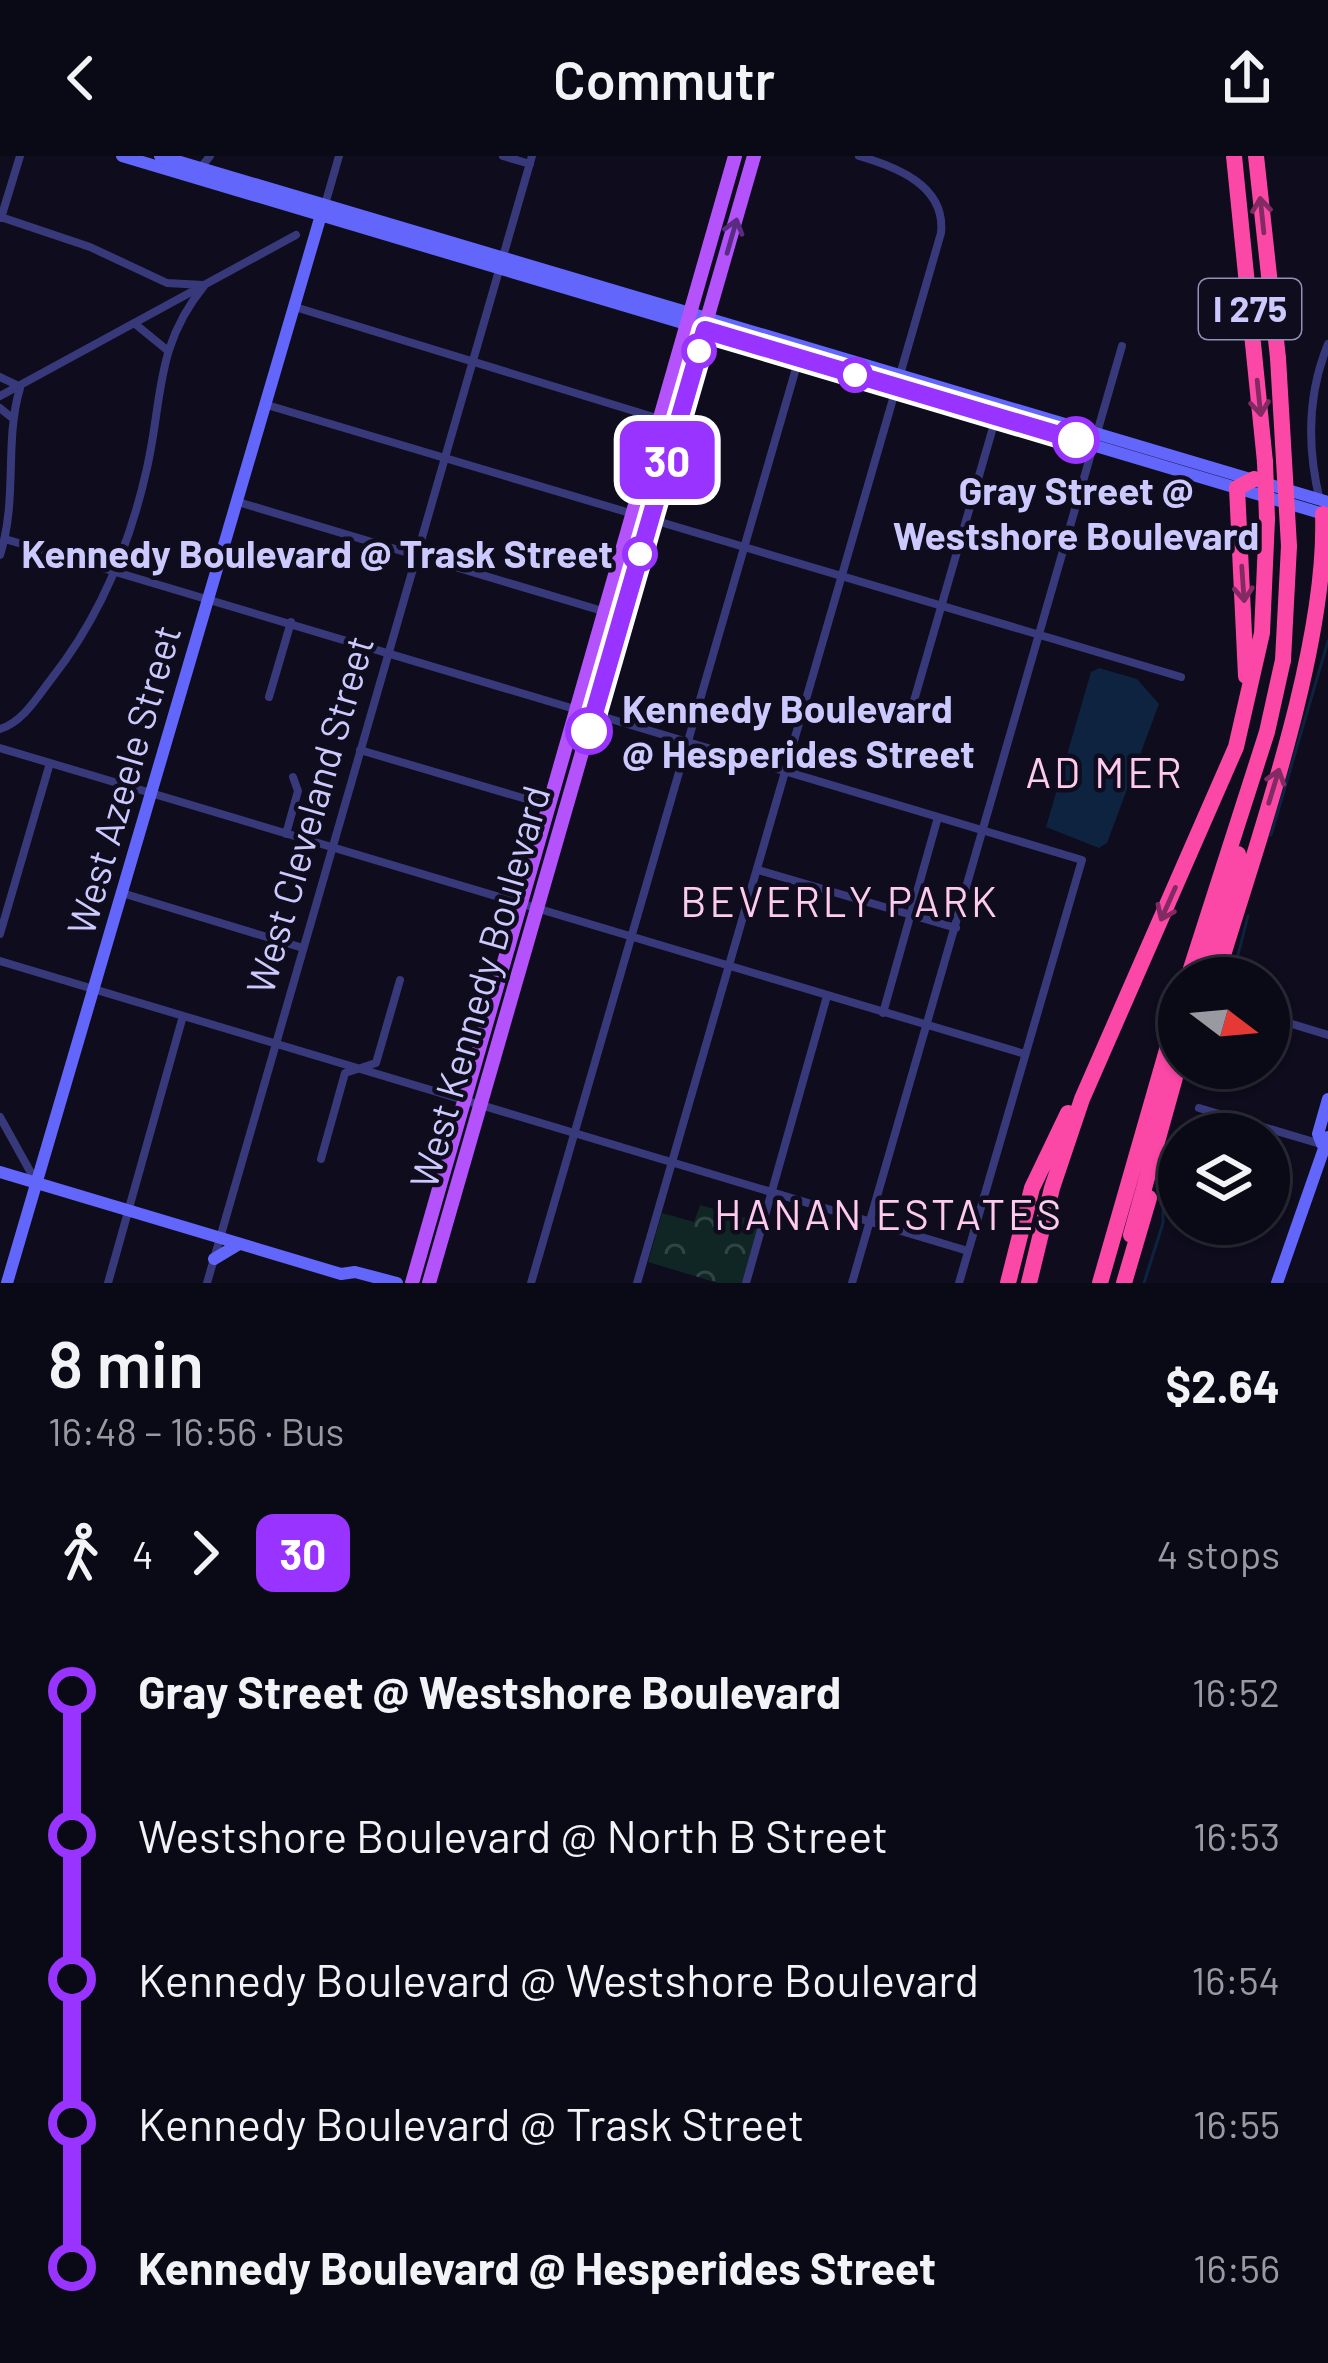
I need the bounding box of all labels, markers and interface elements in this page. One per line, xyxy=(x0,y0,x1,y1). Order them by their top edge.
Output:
icon: back xyxy=(48,45,114,111)
icon: share xyxy=(1214,45,1280,111)
text: Commutr xyxy=(553,46,775,111)
one-way arrow xyxy=(1251,196,1273,235)
one-way arrow xyxy=(722,218,744,256)
road number: I 275 xyxy=(1199,279,1301,339)
unlabelled marker xyxy=(683,335,715,367)
unlabelled marker xyxy=(839,359,871,391)
one-way arrow xyxy=(1248,378,1271,417)
marker: Gray Street @ Westshore Boulevard xyxy=(1054,418,1098,462)
line badge: 30 xyxy=(613,421,721,499)
text: 30 xyxy=(644,435,690,485)
place label: Gray Street @ Westshore Boulevard xyxy=(893,466,1259,558)
place label: Kennedy Boulevard @ Trask Street xyxy=(21,529,613,576)
marker: Kennedy Boulevard @ Trask Street xyxy=(624,538,656,570)
one-way arrow xyxy=(1232,564,1255,603)
street label: West Azeele Street xyxy=(56,619,189,940)
street label: West Cleveland Street xyxy=(235,630,382,999)
place label: Kennedy Boulevard @ Hesperides Street xyxy=(622,684,975,776)
marker: Kennedy Boulevard @ Hesperides Street xyxy=(567,709,611,753)
district label: AD MER xyxy=(1026,746,1185,796)
one-way arrow xyxy=(1264,767,1286,805)
street label: West Kennedy Boulevard xyxy=(399,780,559,1193)
district label: BEVERLY PARK xyxy=(680,875,1000,925)
one-way arrow xyxy=(1156,886,1178,922)
north arrow xyxy=(1158,957,1290,1089)
map controls xyxy=(1158,957,1290,1245)
button: layers xyxy=(1158,1113,1290,1245)
district label: HANAN ESTATES xyxy=(714,1188,1064,1238)
text: 8 min xyxy=(48,1322,204,1401)
text: $2.64 xyxy=(1166,1358,1280,1412)
text: 16:48 – 16:56 · Bus xyxy=(48,1407,344,1454)
icon: walk xyxy=(48,1520,114,1586)
icon: forward xyxy=(172,1520,238,1586)
text: 30 xyxy=(280,1528,326,1578)
text: 4 xyxy=(132,1530,154,1577)
text: 4 stops xyxy=(1157,1530,1280,1577)
text: Gray Street @ Westshore Boulevard xyxy=(138,1664,841,1718)
text: 16:52 xyxy=(1192,1668,1280,1715)
text: Westshore Boulevard @ North B Street xyxy=(138,1808,888,1862)
text: 16:53 xyxy=(1193,1812,1280,1859)
text: Kennedy Boulevard @ Westshore Boulevard xyxy=(138,1952,979,2006)
text: 16:54 xyxy=(1192,1956,1280,2003)
text: Kennedy Boulevard @ Trask Street xyxy=(138,2096,804,2150)
text: 16:55 xyxy=(1193,2100,1280,2147)
text: Kennedy Boulevard @ Hesperides Street xyxy=(138,2240,936,2294)
text: 16:56 xyxy=(1193,2244,1280,2291)

